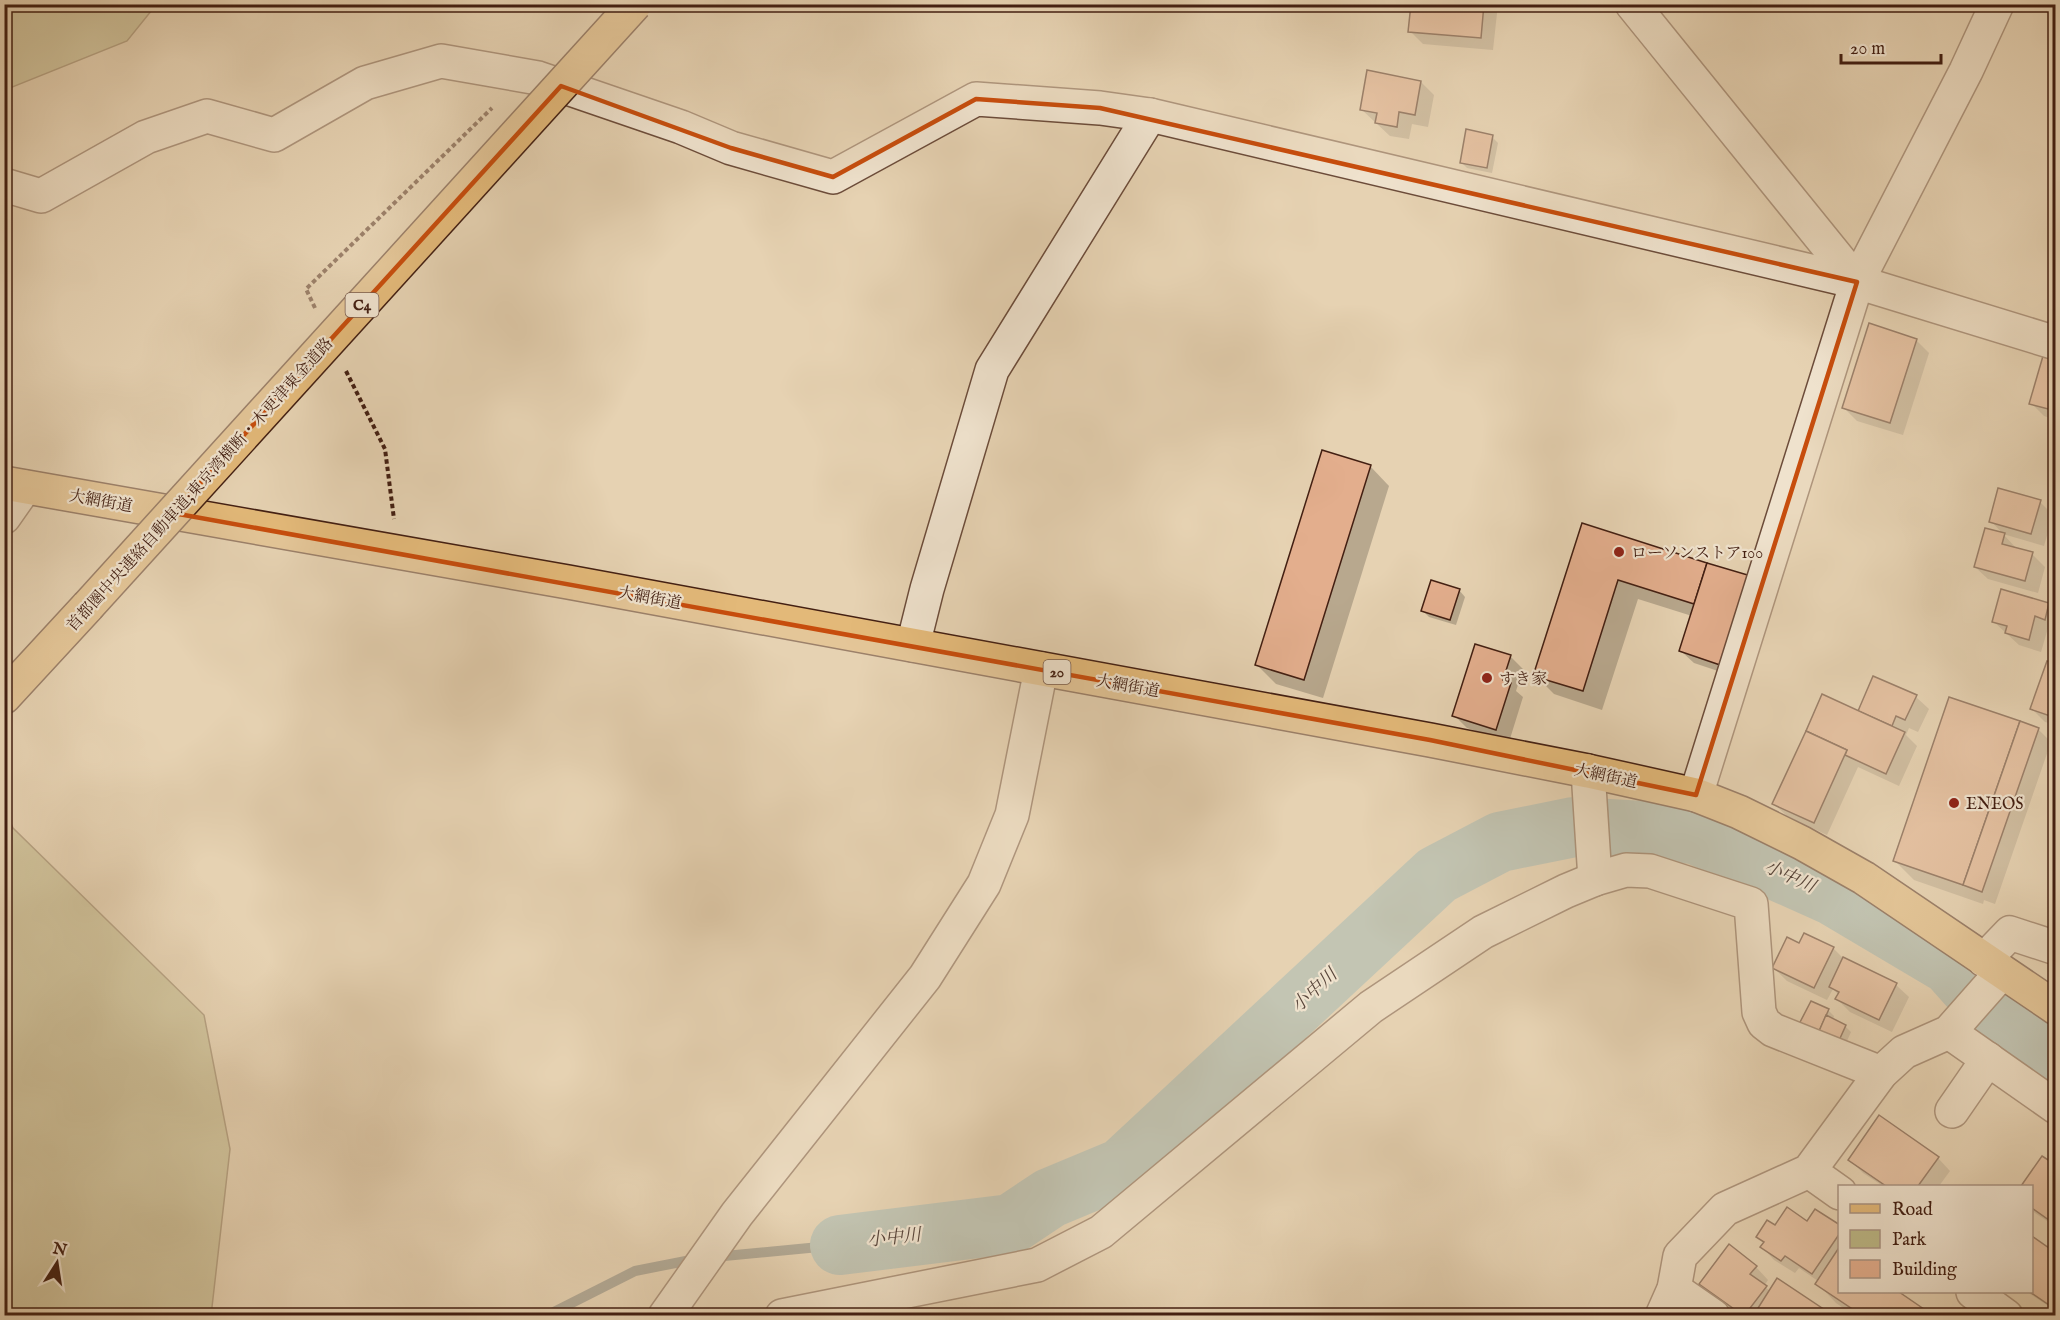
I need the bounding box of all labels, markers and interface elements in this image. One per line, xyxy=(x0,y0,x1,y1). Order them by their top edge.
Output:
scale bar xyxy=(1841,27,1942,65)
text: 20 m xyxy=(1850,38,1885,61)
road number: C4 xyxy=(346,293,378,317)
street label: 首都圏中央連絡自動車道;東京湾横断・木更津東金道路 xyxy=(63,334,338,636)
street label: 大網街道 xyxy=(67,487,134,517)
place label: ローソンストア100 xyxy=(1631,544,1763,564)
marker: ローソンストア100 xyxy=(1612,545,1626,559)
street label: 大網街道 xyxy=(616,584,683,614)
road number: 20 xyxy=(1044,660,1070,684)
place label: すき家 xyxy=(1499,670,1547,690)
marker: すき家 xyxy=(1480,671,1494,685)
street label: 大網街道 xyxy=(1094,672,1161,702)
street label: 大網街道 xyxy=(1572,761,1639,793)
place label: ENEOS xyxy=(1966,795,2023,815)
marker: ENEOS xyxy=(1947,796,1961,810)
water label: 小中川 xyxy=(1760,856,1821,900)
water label: 小中川 xyxy=(1287,963,1344,1018)
legend xyxy=(1838,1185,2033,1293)
text: Road xyxy=(1892,1199,1933,1222)
water label: 小中川 xyxy=(866,1224,924,1253)
text: Park xyxy=(1892,1229,1927,1252)
north arrow xyxy=(27,1233,87,1293)
text: N xyxy=(50,1239,69,1262)
text: Building xyxy=(1892,1259,1957,1282)

